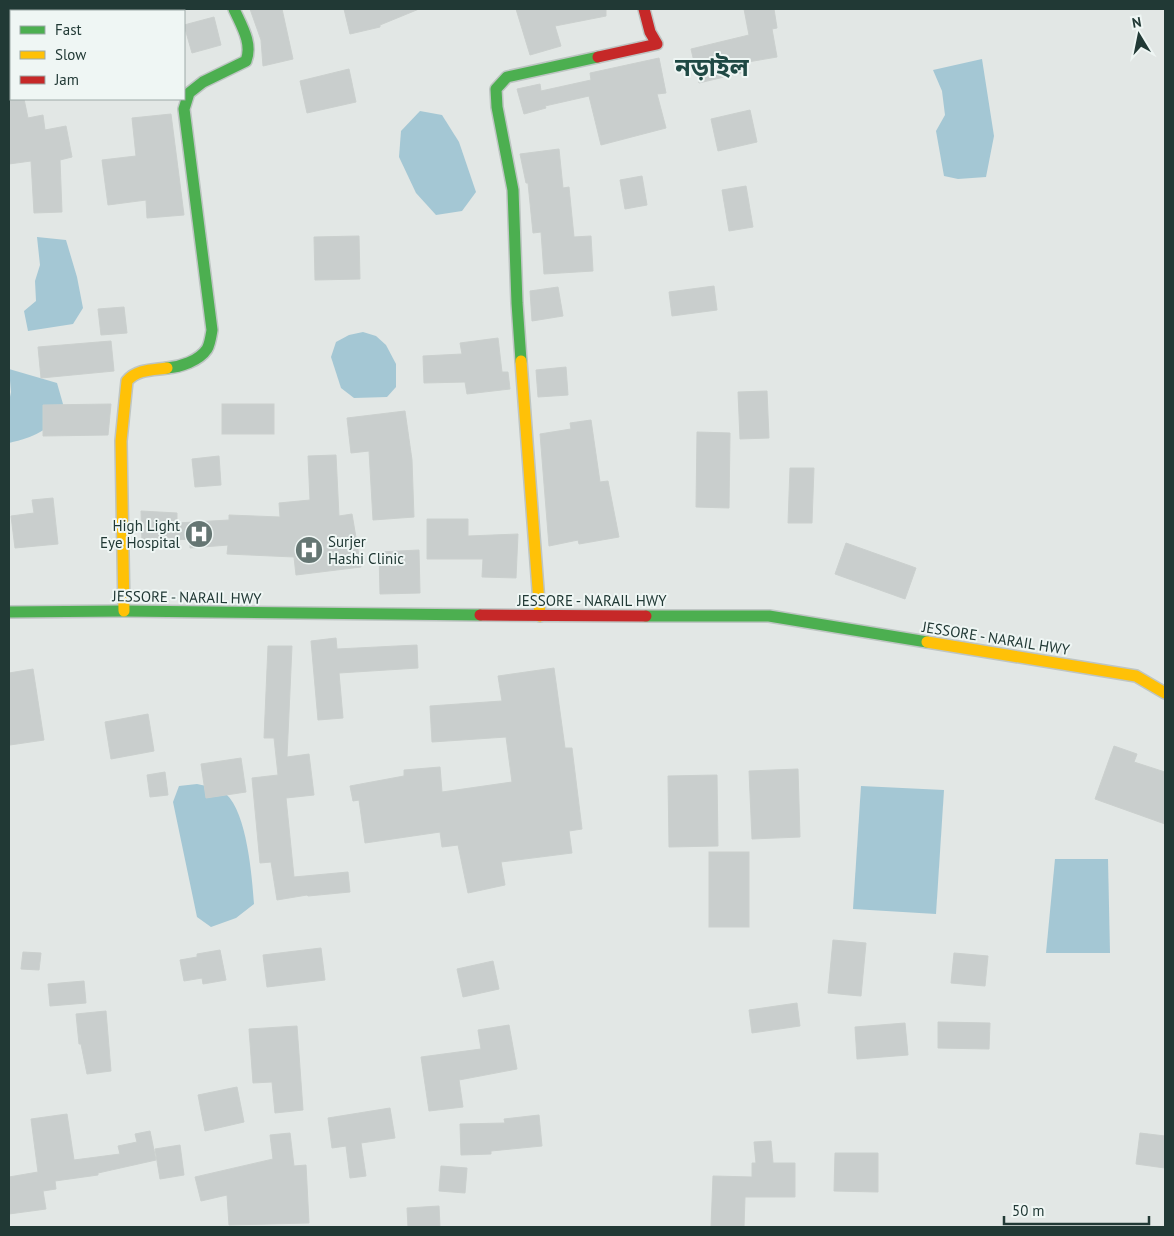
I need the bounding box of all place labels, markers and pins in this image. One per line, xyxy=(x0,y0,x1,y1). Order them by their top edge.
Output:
place label: High Light Eye Hospital xyxy=(100,516,181,552)
hospital icon: High Light Eye Hospital xyxy=(184,519,214,549)
place label: Surjer Hashi Clinic xyxy=(328,532,404,568)
hospital icon: Surjer Hashi Clinic xyxy=(294,535,324,565)

